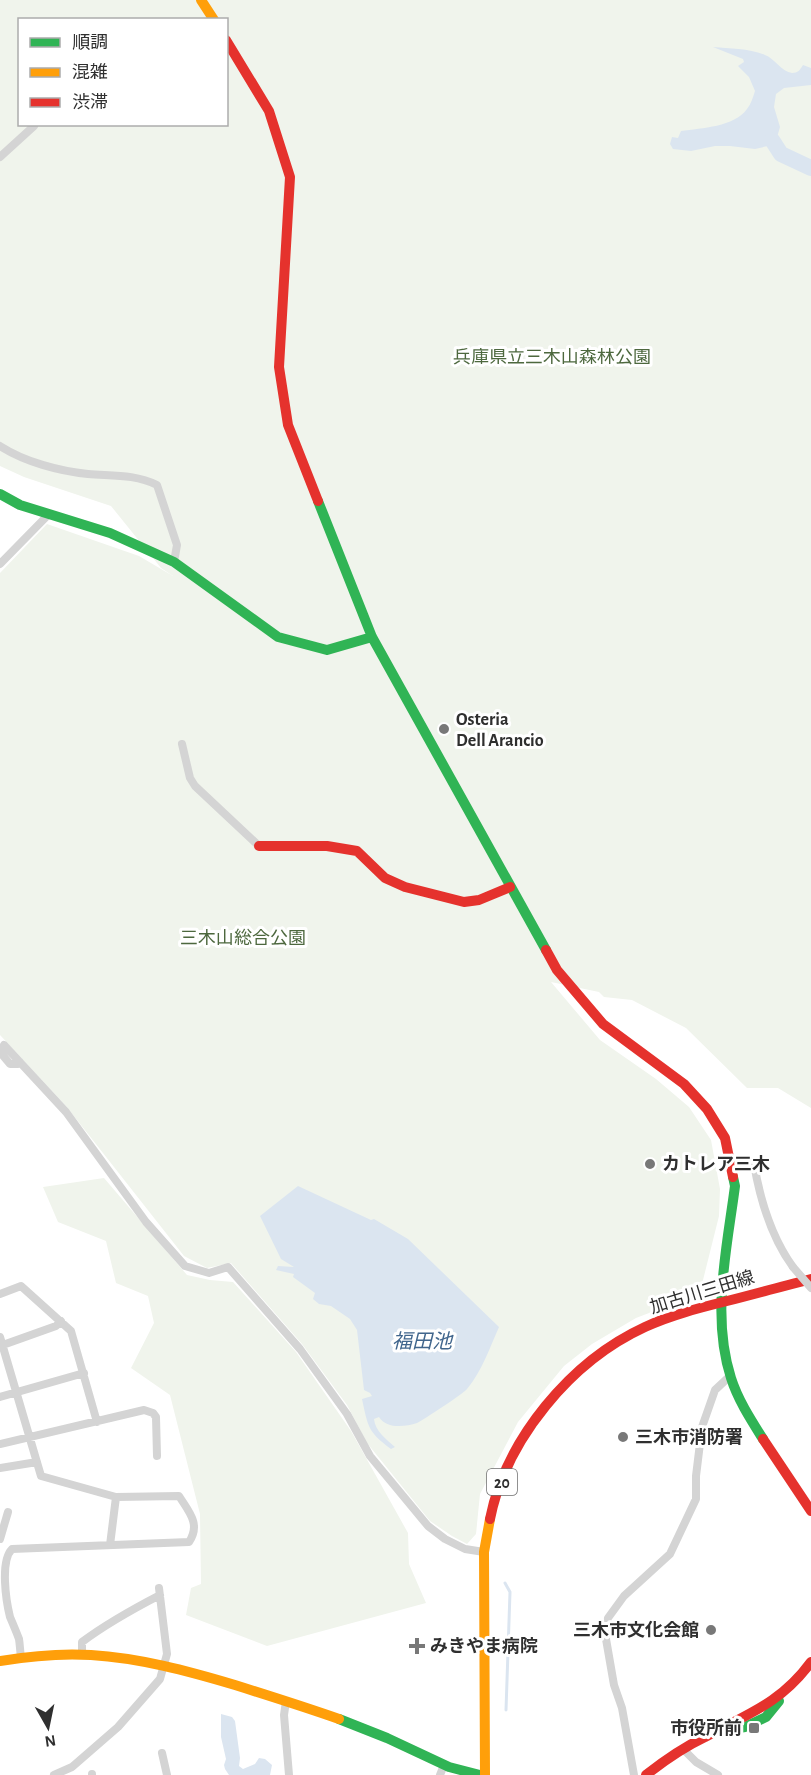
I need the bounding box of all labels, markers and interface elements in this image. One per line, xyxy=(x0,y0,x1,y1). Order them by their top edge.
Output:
legend xyxy=(18,18,228,126)
text: 順調 xyxy=(72,34,108,52)
text: 混雑 xyxy=(72,62,108,82)
text: 渋滞 xyxy=(72,93,108,112)
park label: 兵庫県立三木山森林公園 xyxy=(453,347,651,367)
place label: Osteria Dell Arancio xyxy=(456,711,544,750)
marker: Osteria Dell Arancio xyxy=(437,722,451,736)
park label: 三木山総合公園 xyxy=(180,928,306,948)
place label: カトレア三木 xyxy=(662,1155,770,1174)
marker: カトレア三木 xyxy=(643,1157,657,1171)
street label: 加古川三田線 xyxy=(647,1267,757,1317)
water label: 福田池 xyxy=(392,1331,454,1352)
place label: 三木市消防署 xyxy=(635,1427,743,1447)
marker: 三木市消防署 xyxy=(616,1430,630,1444)
road number: 20 xyxy=(487,1469,517,1495)
place label: 三木市文化会館 xyxy=(573,1620,699,1640)
marker: 三木市文化会館 xyxy=(704,1623,718,1637)
place label: みきやま病院 xyxy=(430,1636,538,1656)
marker: みきやま病院 xyxy=(408,1637,426,1655)
north arrow xyxy=(18,1697,78,1757)
place label: 市役所前 xyxy=(670,1718,742,1738)
marker: 市役所前 xyxy=(747,1721,761,1735)
text: N xyxy=(43,1732,57,1750)

